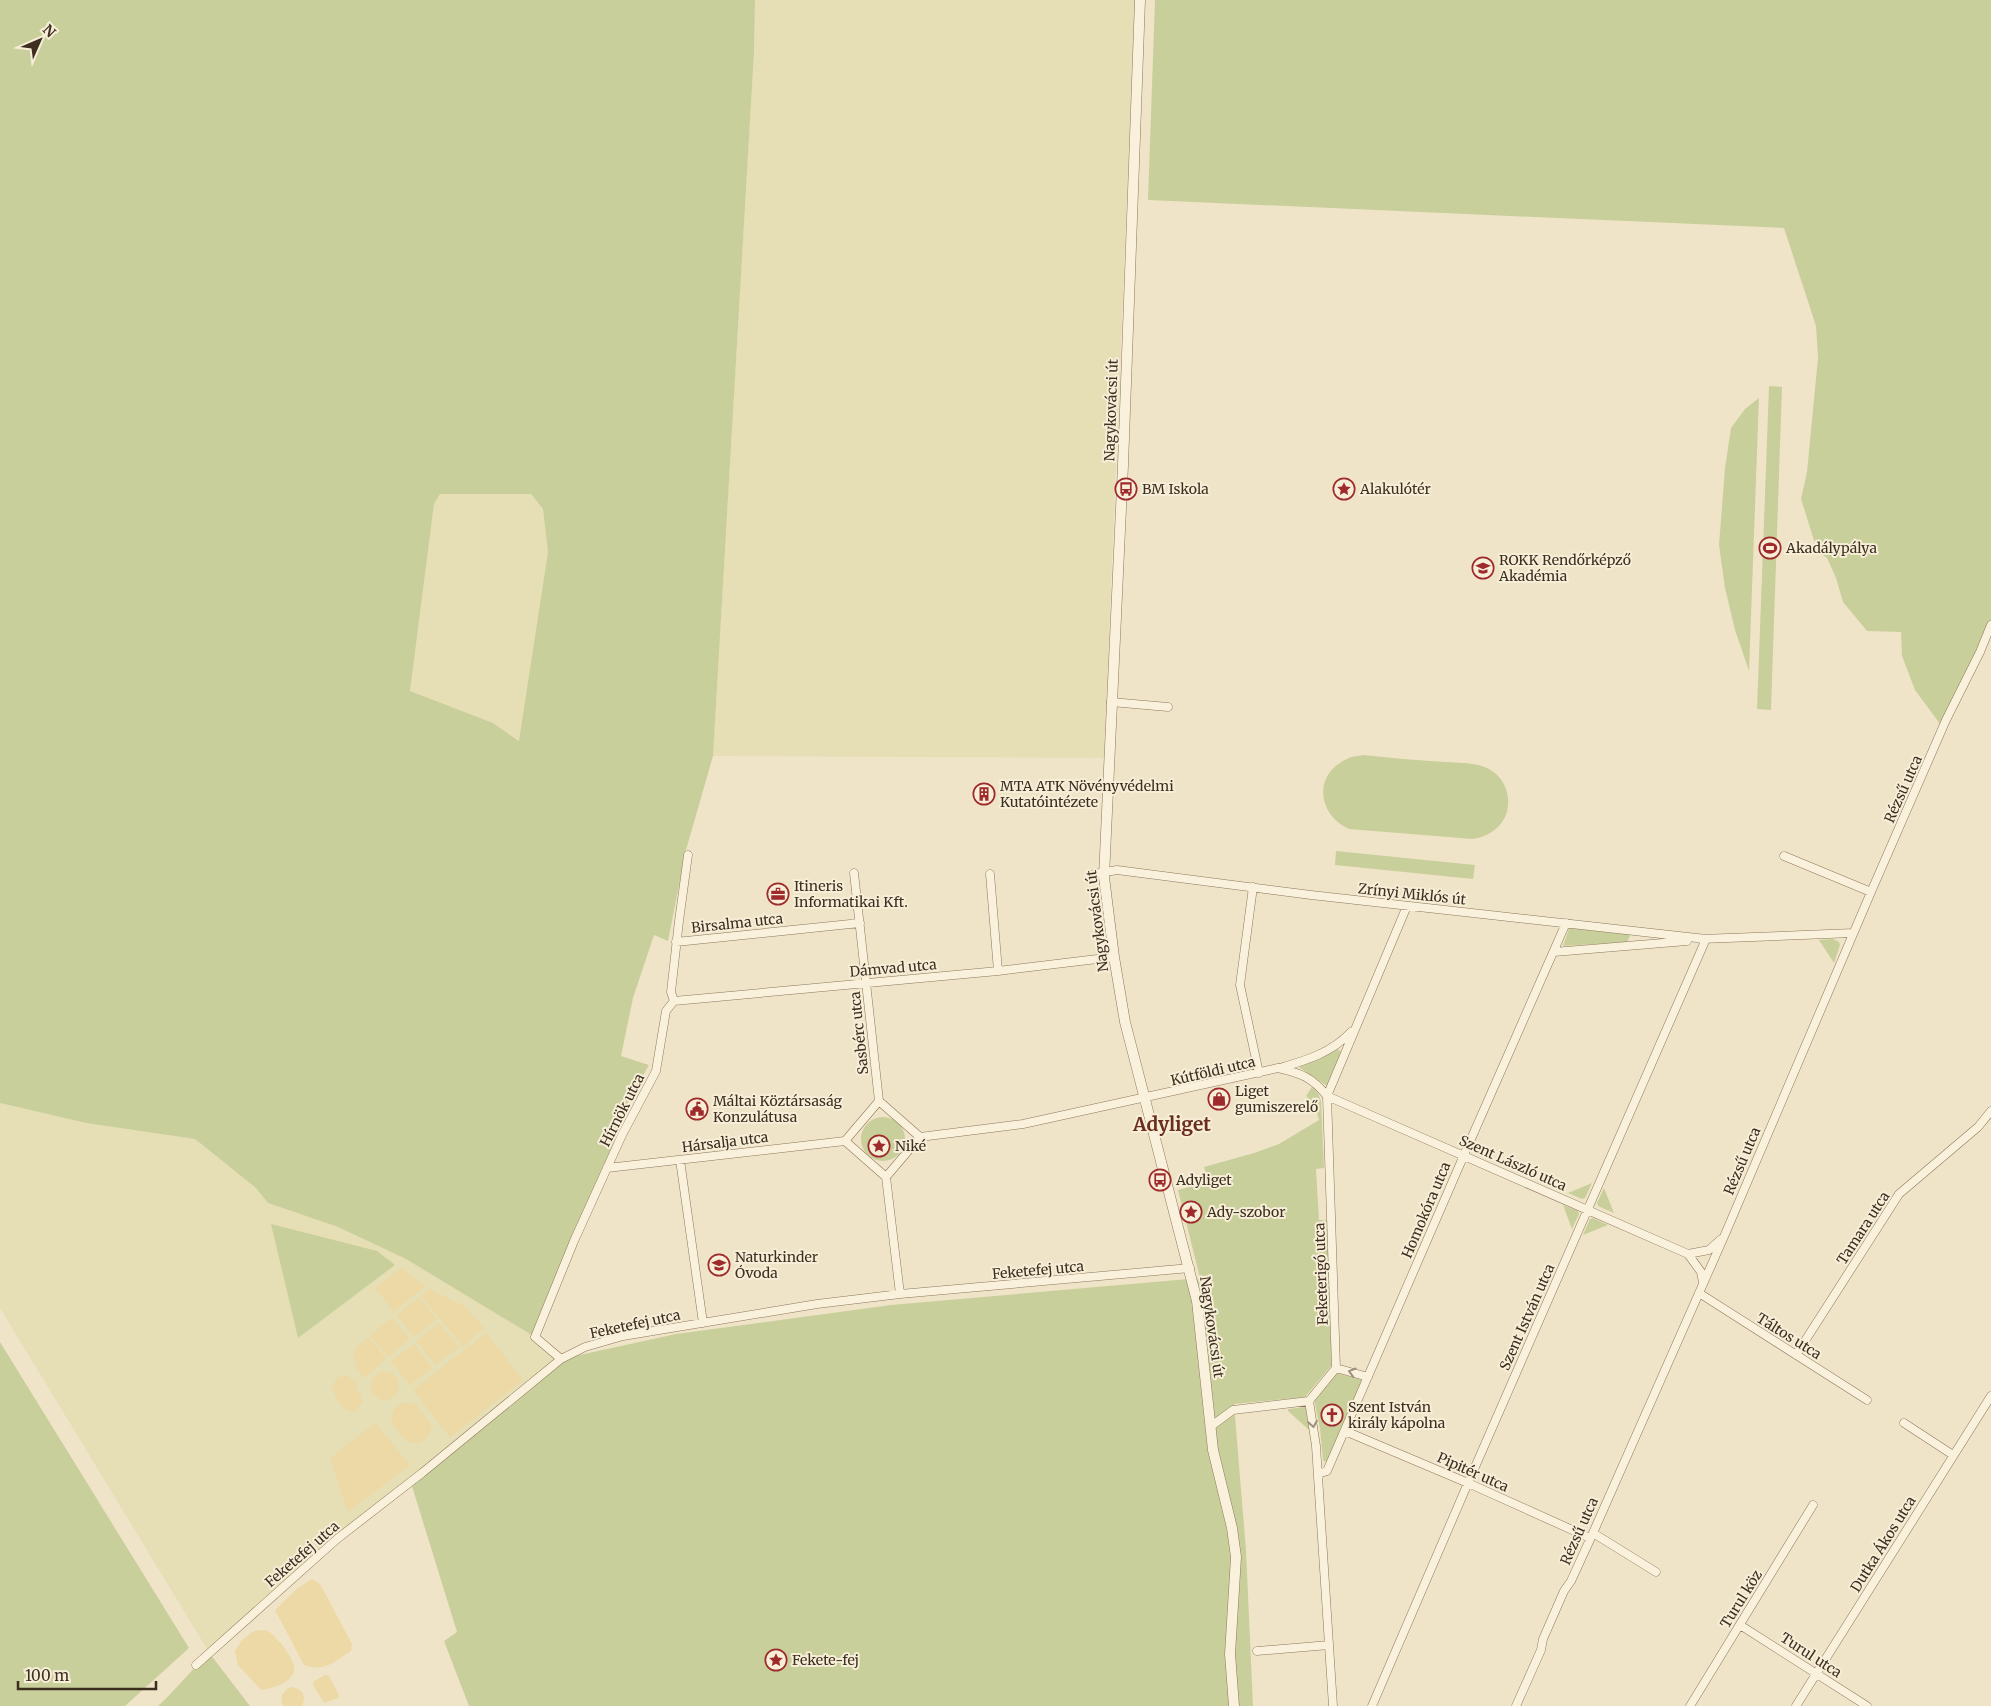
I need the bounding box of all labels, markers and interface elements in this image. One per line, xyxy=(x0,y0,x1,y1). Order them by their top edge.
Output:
north arrow xyxy=(15,15,65,65)
text: N xyxy=(39,21,59,41)
street label: Nagykovácsi út xyxy=(1100,358,1122,462)
bus stop icon: BM Iskola xyxy=(1114,477,1138,501)
place icon: Alakulótér xyxy=(1332,477,1356,501)
place label: BM Iskola xyxy=(1142,480,1209,498)
place label: Alakulótér xyxy=(1359,480,1431,498)
sports icon: Akadálypálya xyxy=(1758,536,1782,560)
place label: Akadálypálya xyxy=(1785,539,1877,557)
place label: ROKK Rendőrképző Akadémia xyxy=(1498,551,1631,585)
school or university icon: ROKK Rendőrképző Akadémia xyxy=(1471,556,1495,580)
street label: Rézsű utca xyxy=(1880,752,1926,826)
place label: MTA ATK Növényvédelmi Kutatóintézete xyxy=(1000,777,1174,811)
building icon: MTA ATK Növényvédelmi Kutatóintézete xyxy=(972,782,996,806)
street label: Nagykovácsi út xyxy=(1082,868,1112,973)
place label: Itineris Informatikai Kft. xyxy=(794,877,908,911)
street label: Zrínyi Miklós út xyxy=(1357,879,1467,909)
office icon: Itineris Informatikai Kft. xyxy=(766,882,790,906)
street label: Birsalma utca xyxy=(690,909,784,937)
street label: Dámvad utca xyxy=(849,955,938,981)
street label: Sasbérc utca xyxy=(846,990,872,1076)
street label: Kútföldi utca xyxy=(1169,1052,1258,1089)
street label: Hírnök utca xyxy=(596,1070,648,1150)
place label: Liget gumiszerelő xyxy=(1235,1082,1318,1116)
shop icon: Liget gumiszerelő xyxy=(1207,1087,1231,1111)
place label: Máltai Köztársaság Konzulátusa xyxy=(713,1092,843,1126)
public building icon: Máltai Köztársaság Konzulátusa xyxy=(685,1097,709,1121)
district label: Adyliget xyxy=(1132,1112,1211,1136)
street label: Rézsű utca xyxy=(1720,1124,1765,1198)
street label: Hársalja utca xyxy=(681,1128,770,1156)
street label: Szent László utca xyxy=(1456,1131,1570,1195)
place icon: Niké xyxy=(867,1134,891,1158)
place label: Niké xyxy=(895,1137,926,1155)
street label: Homokóra utca xyxy=(1398,1159,1455,1261)
bus stop icon: Adyliget xyxy=(1148,1168,1172,1192)
place label: Adyliget xyxy=(1175,1171,1232,1189)
street label: Tamara utca xyxy=(1833,1188,1894,1268)
place icon: Ady-szobor xyxy=(1179,1200,1203,1224)
place label: Ady-szobor xyxy=(1206,1203,1285,1221)
street label: Feketerigó utca xyxy=(1310,1222,1332,1326)
place label: Naturkinder Óvoda xyxy=(735,1248,818,1282)
school or university icon: Naturkinder Óvoda xyxy=(707,1253,731,1277)
street label: Feketefej utca xyxy=(991,1257,1085,1283)
street label: Szent István utca xyxy=(1495,1261,1559,1373)
street label: Nagykovácsi út xyxy=(1196,1275,1228,1380)
street label: Feketefej utca xyxy=(588,1306,682,1342)
street label: Táltos utca xyxy=(1753,1309,1825,1363)
one-way arrow xyxy=(1349,1368,1357,1378)
place label: Szent István király kápolna xyxy=(1348,1398,1446,1432)
church icon: Szent István király kápolna xyxy=(1320,1403,1344,1427)
one-way arrow xyxy=(1307,1419,1318,1428)
street label: Pipitér utca xyxy=(1434,1448,1512,1496)
street label: Dutka Ákos utca xyxy=(1846,1492,1920,1595)
street label: Rézsű utca xyxy=(1556,1494,1602,1568)
street label: Feketefej utca xyxy=(261,1517,343,1591)
street label: Turul köz xyxy=(1716,1566,1766,1631)
street label: Turul utca xyxy=(1777,1629,1845,1682)
place icon: Fekete-fej xyxy=(764,1648,788,1672)
place label: Fekete-fej xyxy=(792,1651,859,1669)
scale bar xyxy=(18,1658,155,1690)
text: 100 m xyxy=(25,1666,69,1685)

